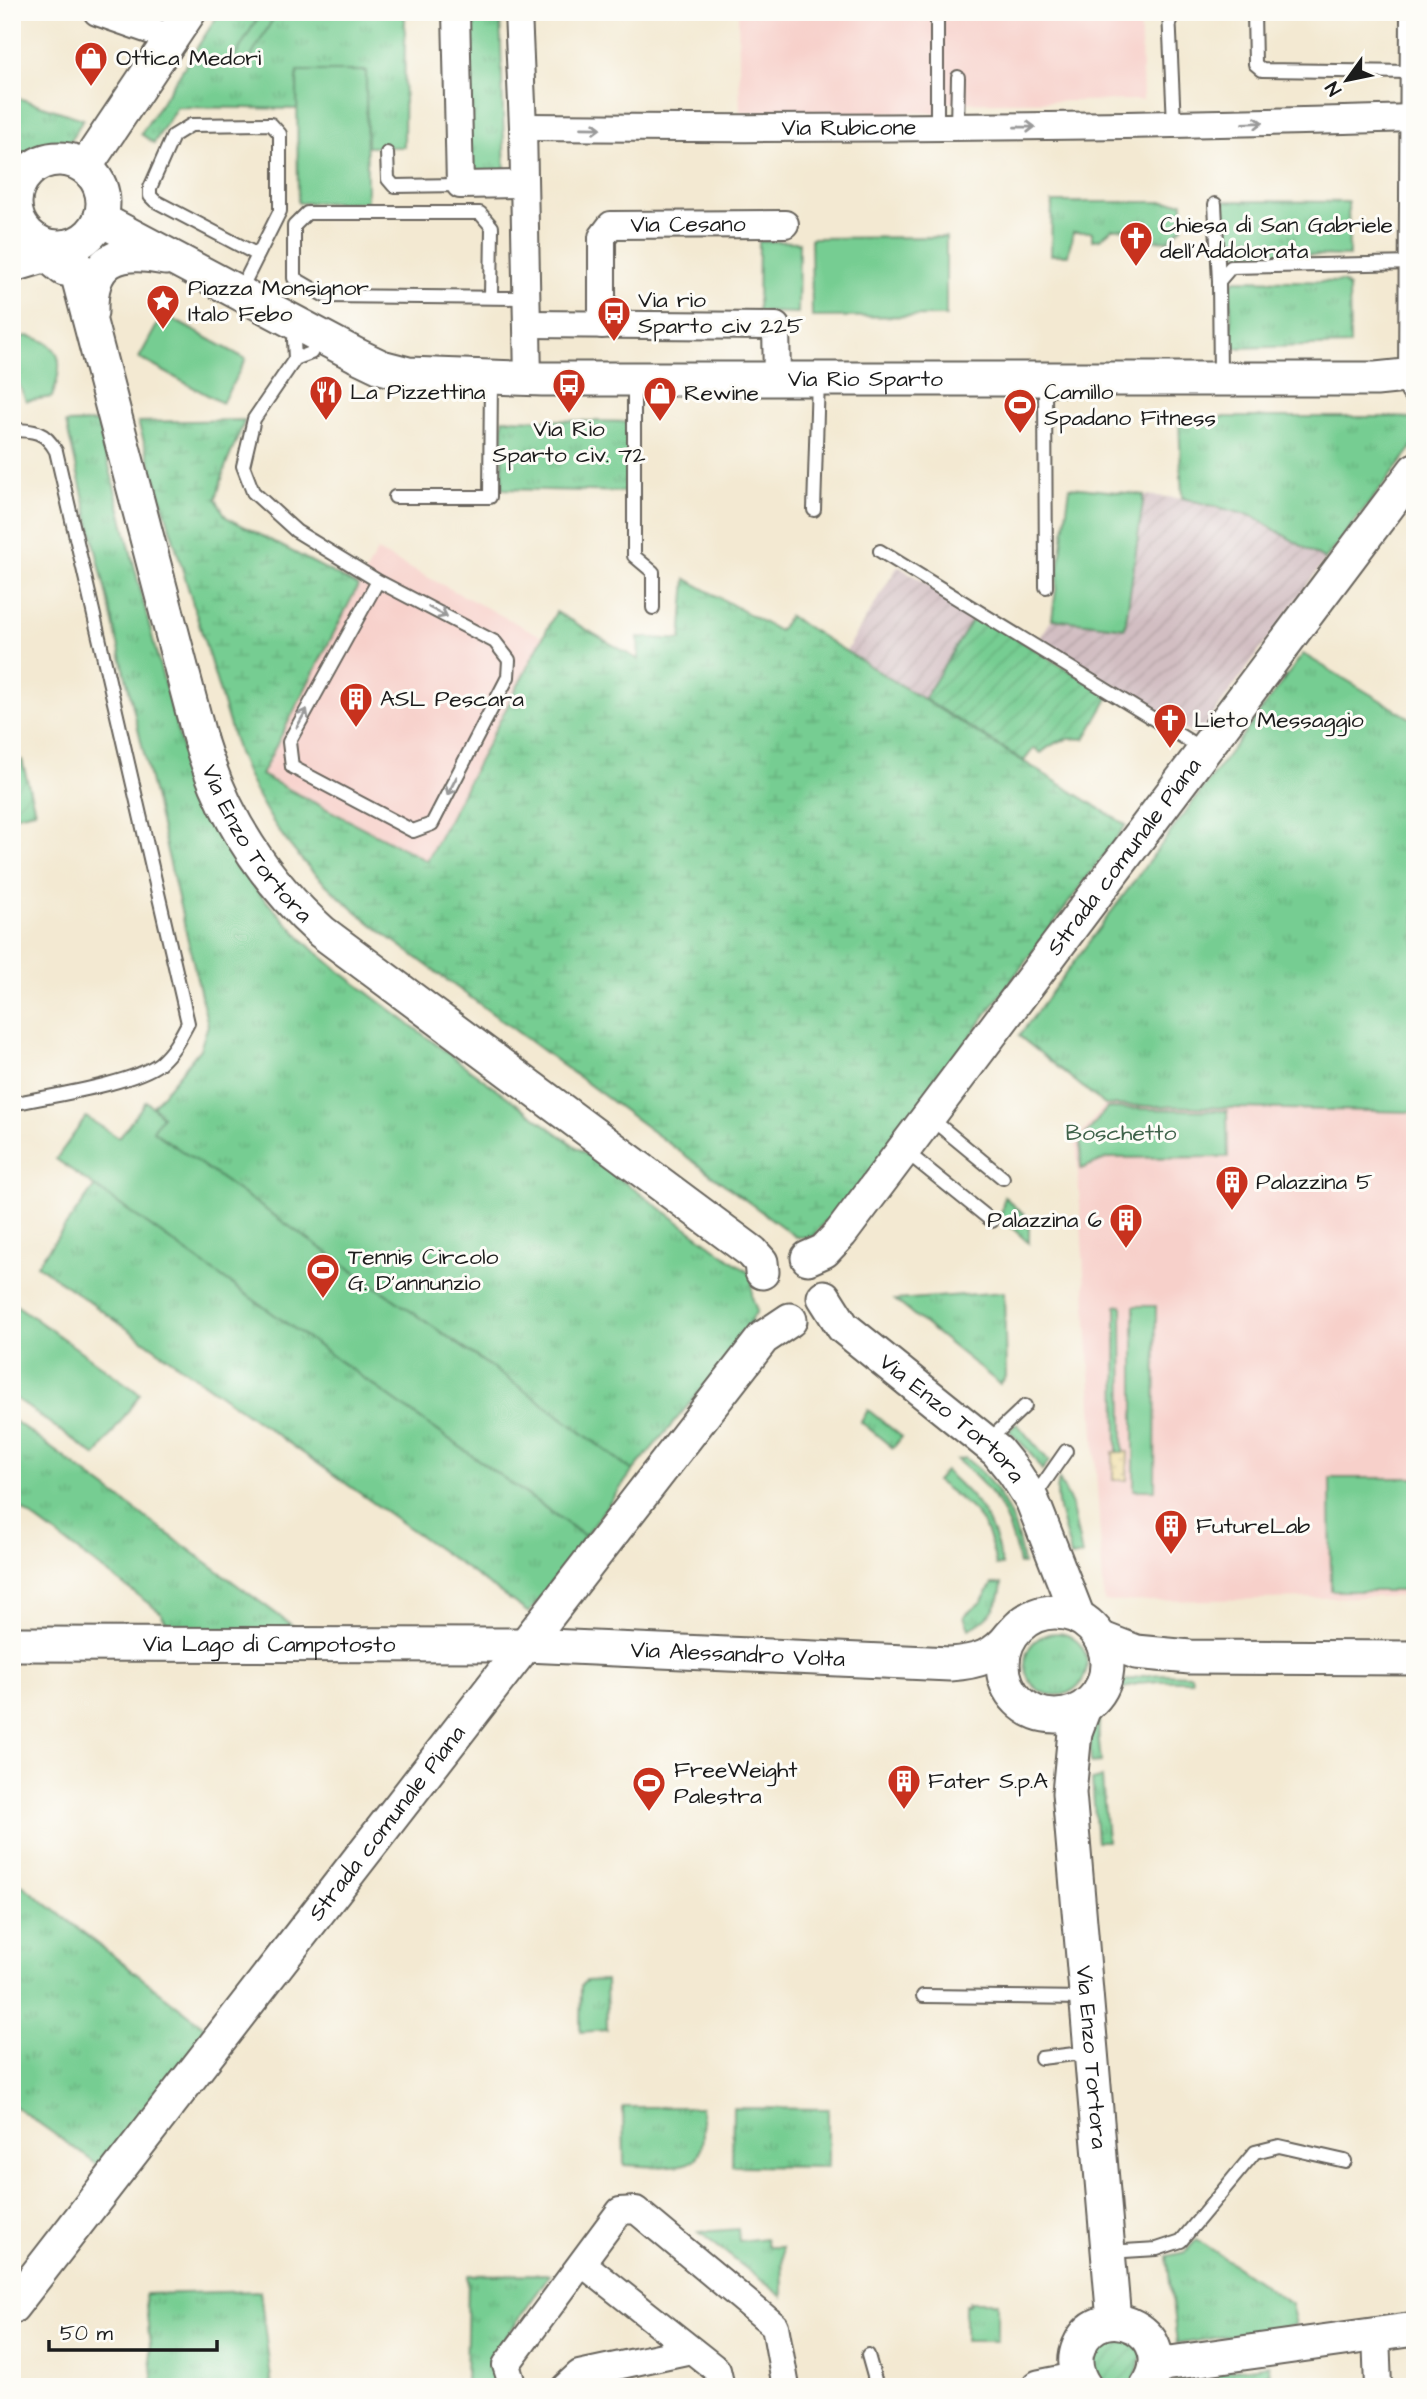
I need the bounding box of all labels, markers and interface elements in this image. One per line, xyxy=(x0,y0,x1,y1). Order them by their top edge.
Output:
shop icon: Ottica Medori xyxy=(72,39,110,88)
place label: Ottica Medori xyxy=(116,42,262,74)
north arrow xyxy=(1312,46,1382,116)
text: N xyxy=(1319,76,1349,101)
street label: Via Rubicone xyxy=(782,111,917,144)
one-way arrow xyxy=(1241,116,1264,129)
one-way arrow xyxy=(1014,120,1037,134)
one-way arrow xyxy=(579,121,602,135)
street label: Via Cesano xyxy=(630,208,746,241)
place label: Chiesa di San Gabriele dell'Addolorata xyxy=(1160,209,1393,267)
church icon: Chiesa di San Gabriele dell'Addolorata xyxy=(1117,219,1155,268)
place label: Piazza Monsignor Italo Febo xyxy=(188,272,369,330)
place icon: Piazza Monsignor Italo Febo xyxy=(144,282,182,331)
place label: Via rio Sparto civ 225 xyxy=(638,284,803,342)
bus stop icon: Via rio Sparto civ 225 xyxy=(595,294,633,343)
street label: Via Rio Sparto xyxy=(788,363,943,395)
bus stop icon: Via Rio Sparto civ. 72 xyxy=(550,366,588,415)
restaurant icon: La Pizzettina xyxy=(307,373,345,422)
shop icon: Rewine xyxy=(641,374,679,423)
place label: La Pizzettina xyxy=(350,376,486,408)
place label: Camillo Spadano Fitness xyxy=(1044,376,1216,434)
place label: Rewine xyxy=(684,377,759,409)
sports icon: Camillo Spadano Fitness xyxy=(1001,386,1039,435)
place label: Via Rio Sparto civ. 72 xyxy=(492,413,646,471)
one-way arrow xyxy=(427,606,448,619)
building icon: ASL Pescara xyxy=(337,680,375,729)
place label: ASL Pescara xyxy=(380,683,524,715)
church icon: Lieto Messaggio xyxy=(1151,701,1189,750)
place label: Lieto Messaggio xyxy=(1194,704,1364,737)
one-way arrow xyxy=(296,708,309,729)
street label: Strada comunale Piana xyxy=(1039,751,1209,962)
street label: Via Enzo Tortora xyxy=(194,760,319,930)
one-way arrow xyxy=(444,775,458,796)
park label: Boschetto xyxy=(1066,1117,1176,1149)
building icon: Palazzina 5 xyxy=(1213,1163,1251,1212)
place label: Palazzina 5 xyxy=(1256,1166,1373,1198)
building icon: Palazzina 6 xyxy=(1107,1201,1145,1250)
place label: Palazzina 6 xyxy=(987,1204,1102,1236)
place label: Tennis Circolo G. D'annunzio xyxy=(348,1241,499,1299)
sports icon: Tennis Circolo G. D'annunzio xyxy=(304,1251,342,1300)
street label: Via Enzo Tortora xyxy=(872,1346,1033,1489)
building icon: FutureLab xyxy=(1152,1507,1190,1556)
place label: FutureLab xyxy=(1196,1510,1310,1542)
street label: Via Lago di Campotosto xyxy=(143,1628,395,1661)
street label: Via Alessandro Volta xyxy=(630,1634,846,1675)
street label: Strada comunale Piana xyxy=(301,1718,473,1928)
place label: FreeWeight Palestra xyxy=(674,1754,798,1812)
building icon: Fater S.p.A xyxy=(885,1762,923,1811)
sports icon: FreeWeight Palestra xyxy=(630,1764,668,1813)
place label: Fater S.p.A xyxy=(928,1765,1048,1797)
street label: Via Enzo Tortora xyxy=(1068,1964,1115,2151)
scale bar xyxy=(49,2308,217,2352)
text: 50 m xyxy=(60,2319,114,2348)

